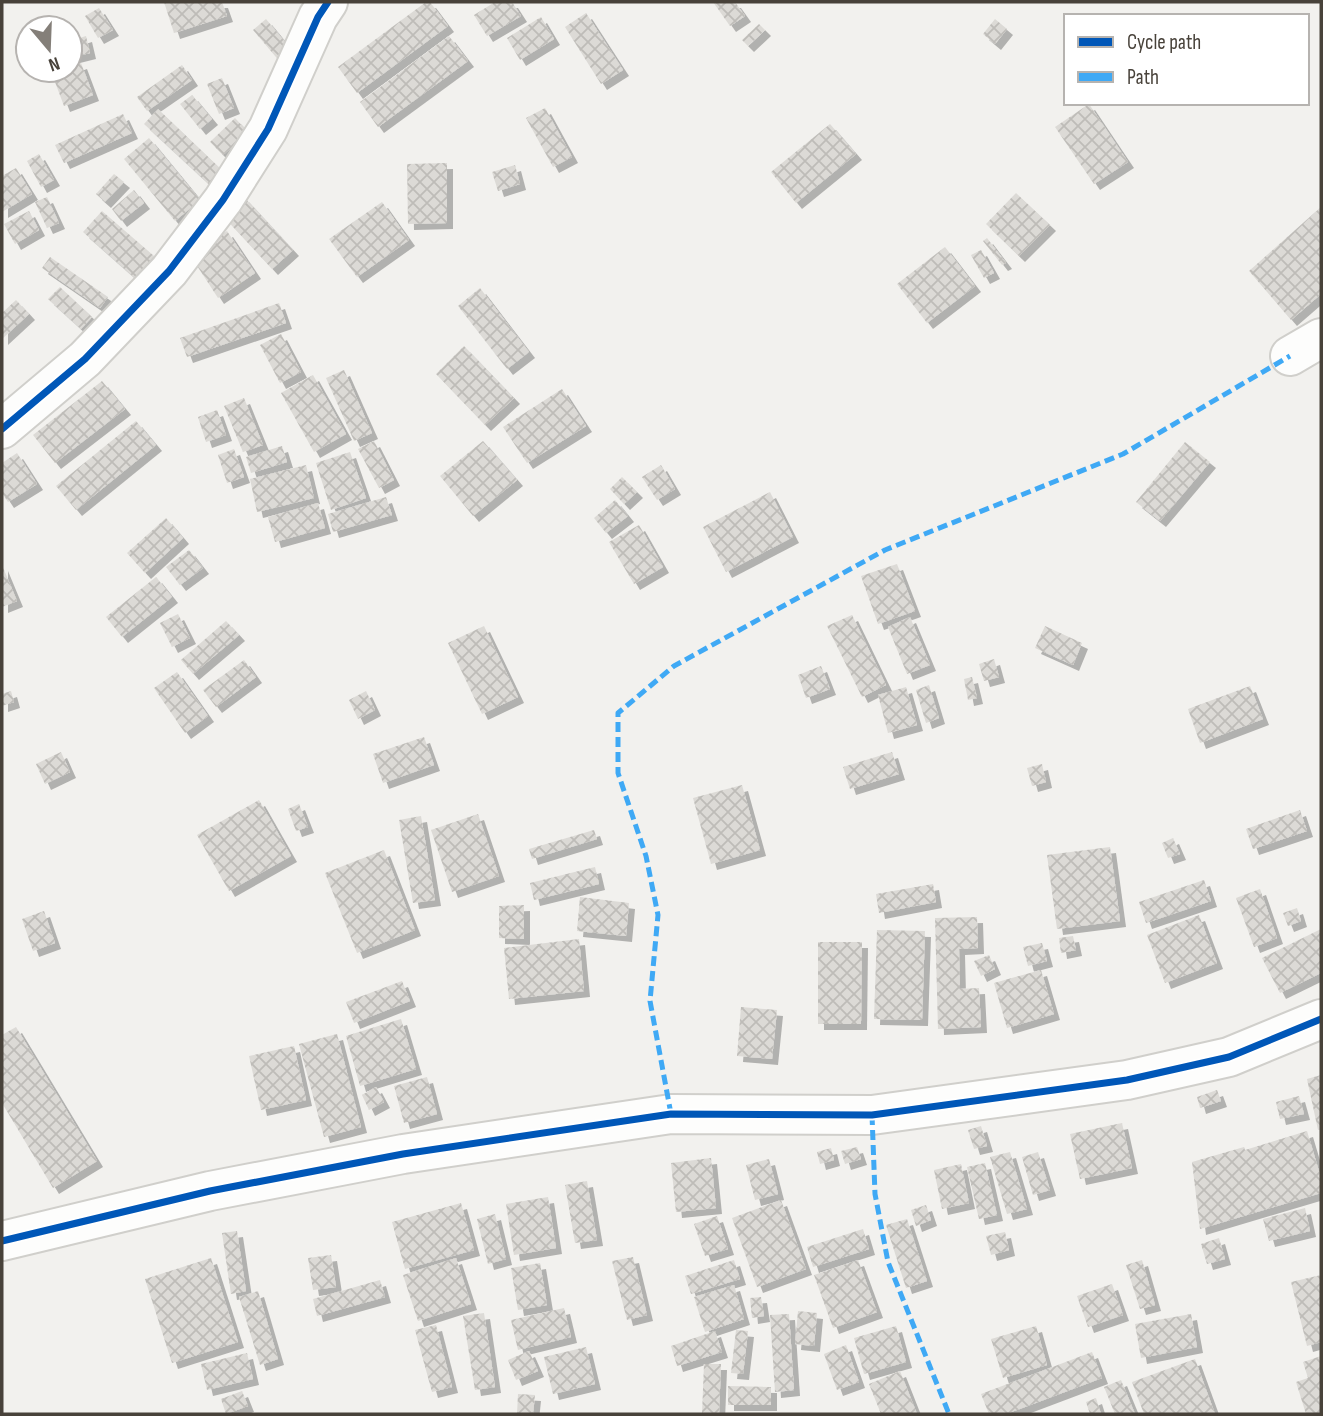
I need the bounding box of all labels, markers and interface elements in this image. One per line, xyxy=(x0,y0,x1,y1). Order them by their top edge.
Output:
north arrow xyxy=(14,14,84,84)
legend xyxy=(1064,14,1309,105)
text: Cycle path xyxy=(1127,30,1201,55)
text: N xyxy=(46,51,63,76)
text: Path xyxy=(1127,65,1159,90)

